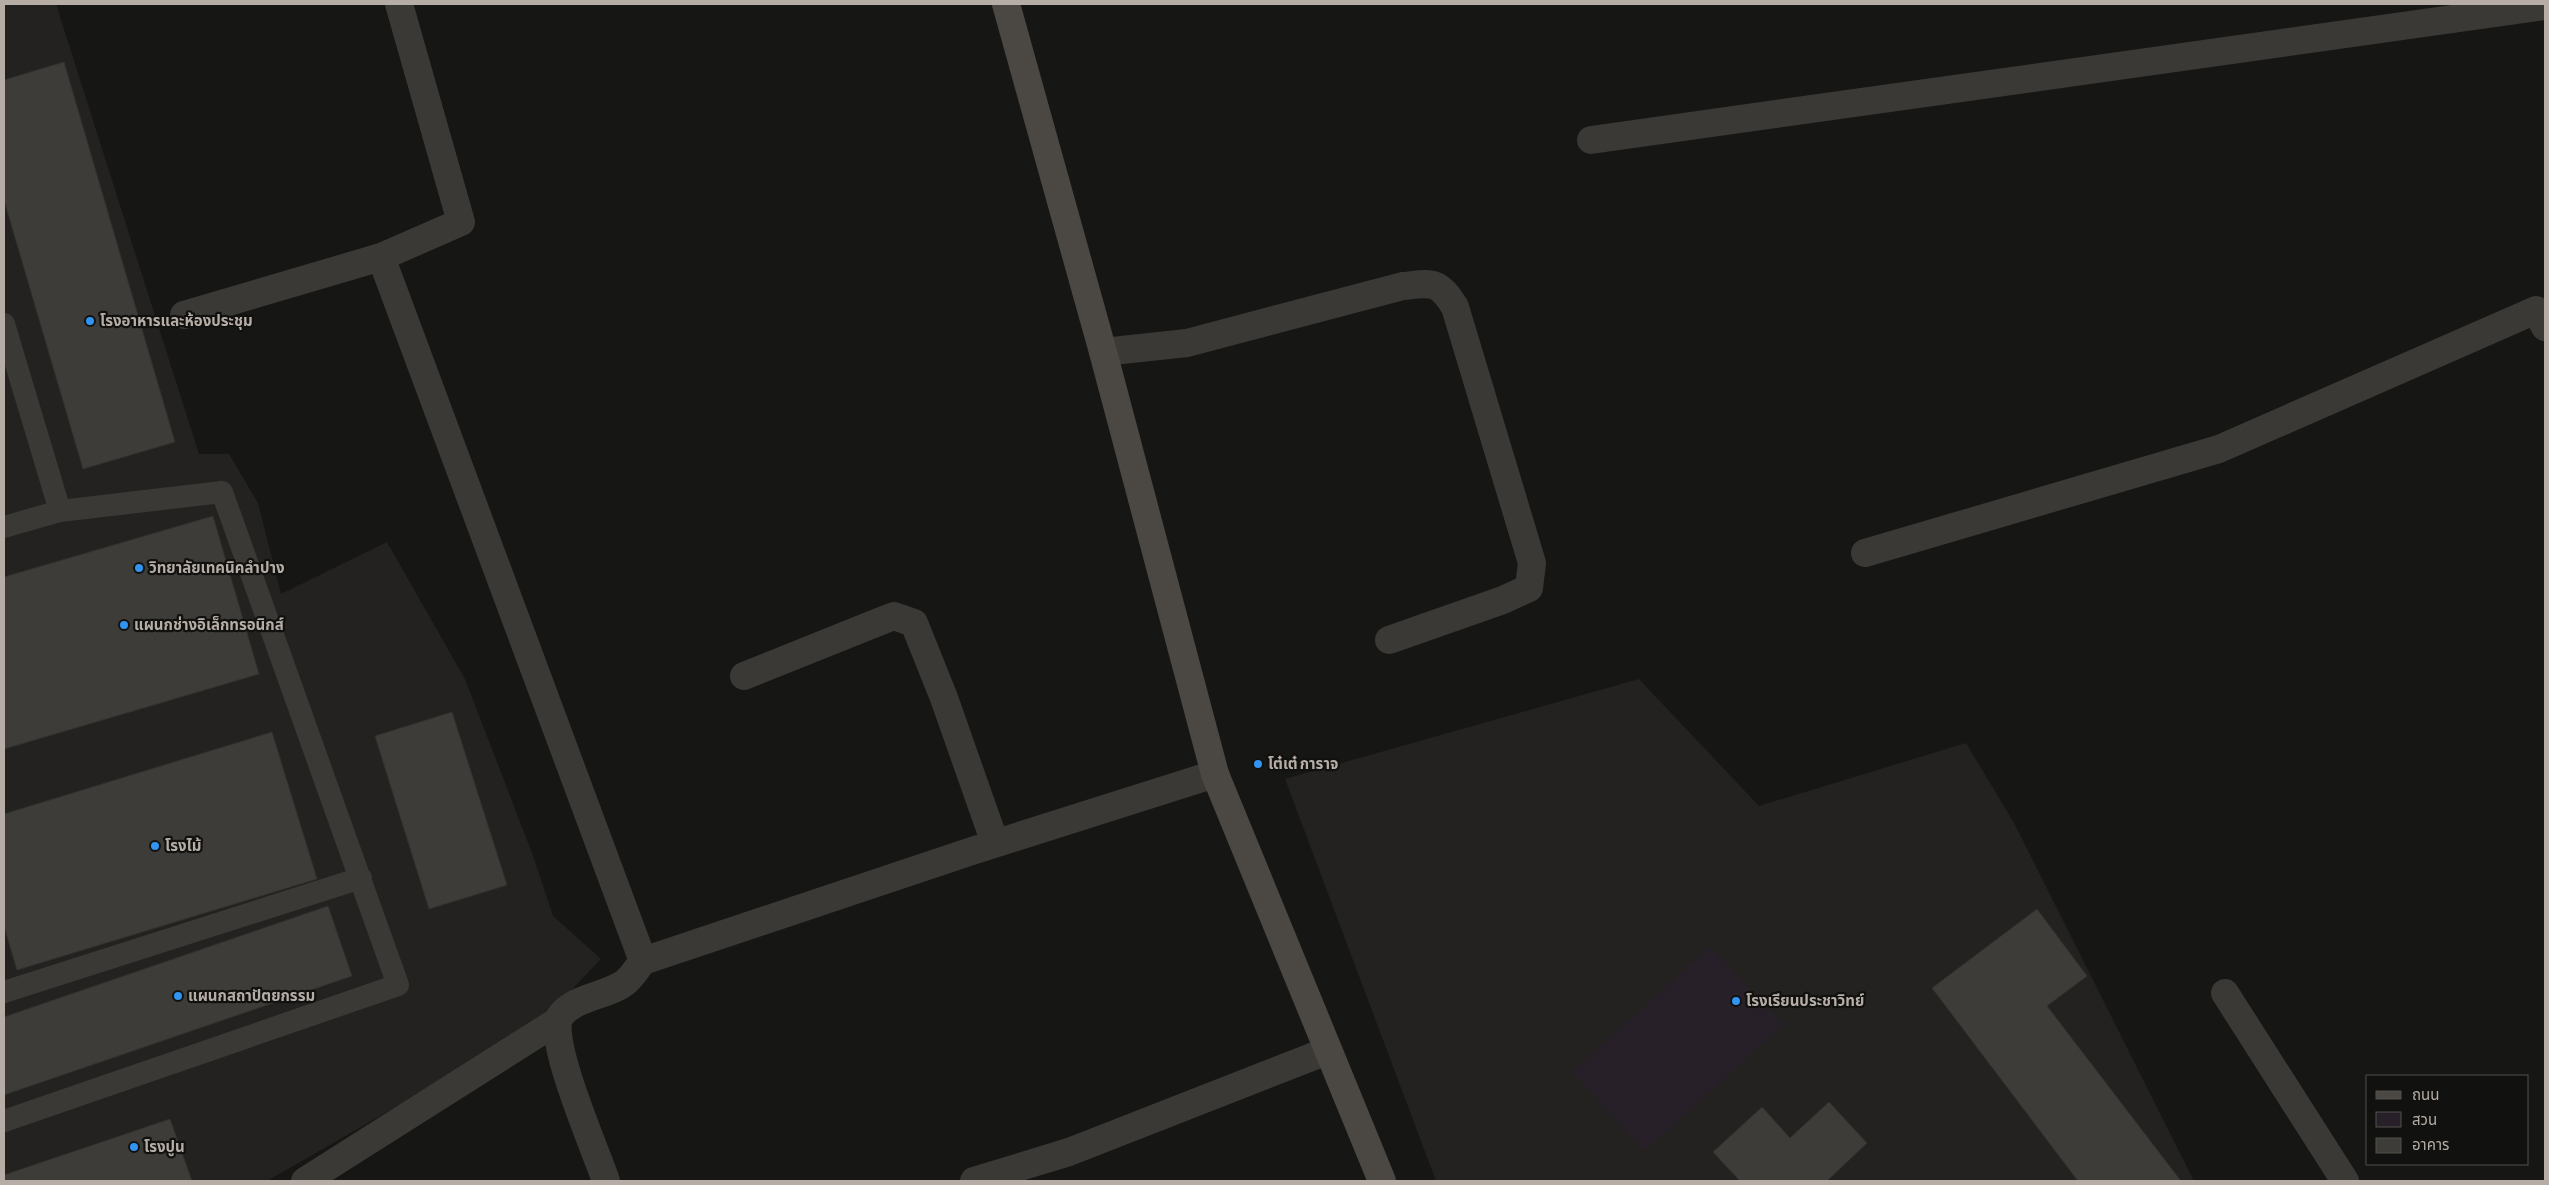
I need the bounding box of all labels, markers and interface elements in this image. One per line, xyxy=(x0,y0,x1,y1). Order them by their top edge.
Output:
place label: โรงอาหารและห้องประชุม xyxy=(100,312,253,330)
marker: โรงอาหารและห้องประชุม xyxy=(84,315,96,327)
place label: วิทยาลัยเทคนิคลำปาง xyxy=(148,559,285,576)
marker: วิทยาลัยเทคนิคลำปาง xyxy=(133,562,145,574)
place label: แผนกช่างอิเล็กทรอนิกส์ xyxy=(134,616,284,633)
marker: แผนกช่างอิเล็กทรอนิกส์ xyxy=(118,619,130,631)
place label: โต๋เต๋ การาจ xyxy=(1268,755,1338,772)
marker: โต๋เต๋ การาจ xyxy=(1252,758,1264,770)
place label: โรงไม้ xyxy=(165,837,202,854)
marker: โรงไม้ xyxy=(149,840,161,852)
place label: แผนกสถาปัตยกรรม xyxy=(188,987,315,1004)
marker: แผนกสถาปัตยกรรม xyxy=(172,990,184,1002)
place label: โรงเรียนประชาวิทย์ xyxy=(1746,992,1864,1009)
marker: โรงเรียนประชาวิทย์ xyxy=(1730,995,1742,1007)
legend xyxy=(2366,1075,2529,1165)
text: ถนน xyxy=(2412,1086,2439,1103)
text: สวน xyxy=(2412,1111,2437,1128)
text: อาคาร xyxy=(2412,1136,2449,1153)
place label: โรงปูน xyxy=(144,1138,185,1157)
marker: โรงปูน xyxy=(128,1141,140,1153)

